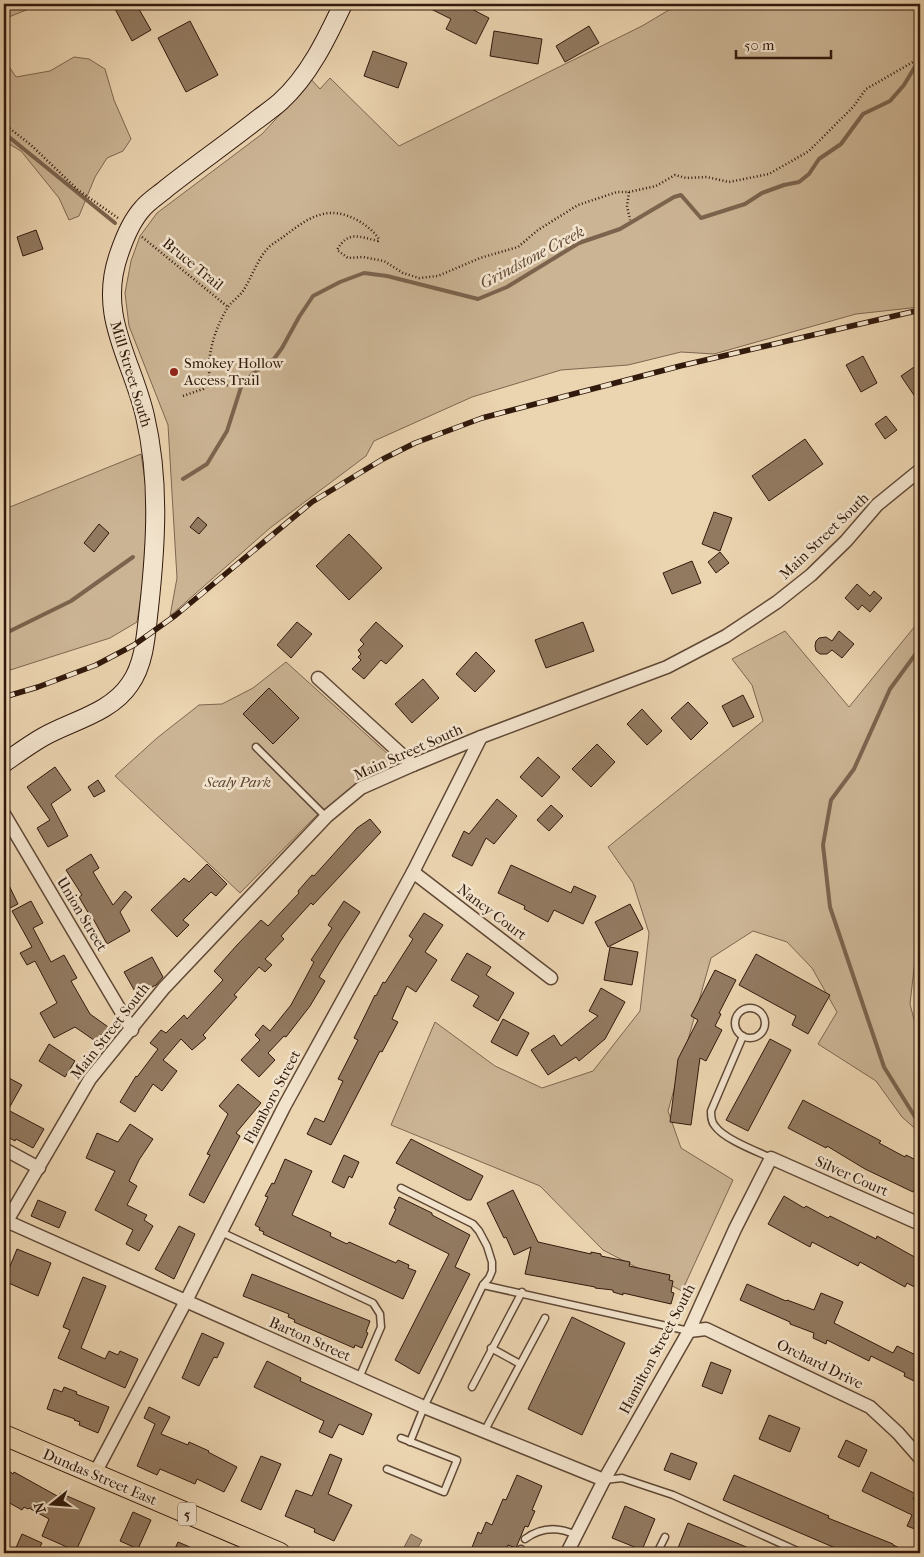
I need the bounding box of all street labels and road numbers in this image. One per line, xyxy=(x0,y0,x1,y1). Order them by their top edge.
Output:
street label: Bruce Trail xyxy=(159,234,227,294)
street label: Mill Street South xyxy=(106,319,156,430)
street label: Main Street South xyxy=(776,488,873,583)
street label: Main Street South xyxy=(351,720,466,784)
street label: Union Street xyxy=(53,873,112,955)
street label: Nancy Court xyxy=(454,880,531,944)
street label: Main Street South xyxy=(67,979,154,1083)
street label: Flamboro Street xyxy=(240,1046,305,1147)
street label: Silver Court xyxy=(813,1152,892,1200)
street label: Hamilton Street South xyxy=(615,1280,699,1417)
street label: Barton Street xyxy=(266,1313,354,1365)
street label: Orchard Drive xyxy=(774,1335,867,1393)
street label: Dundas Street East xyxy=(40,1445,160,1509)
road number: 5 xyxy=(178,1502,196,1526)

